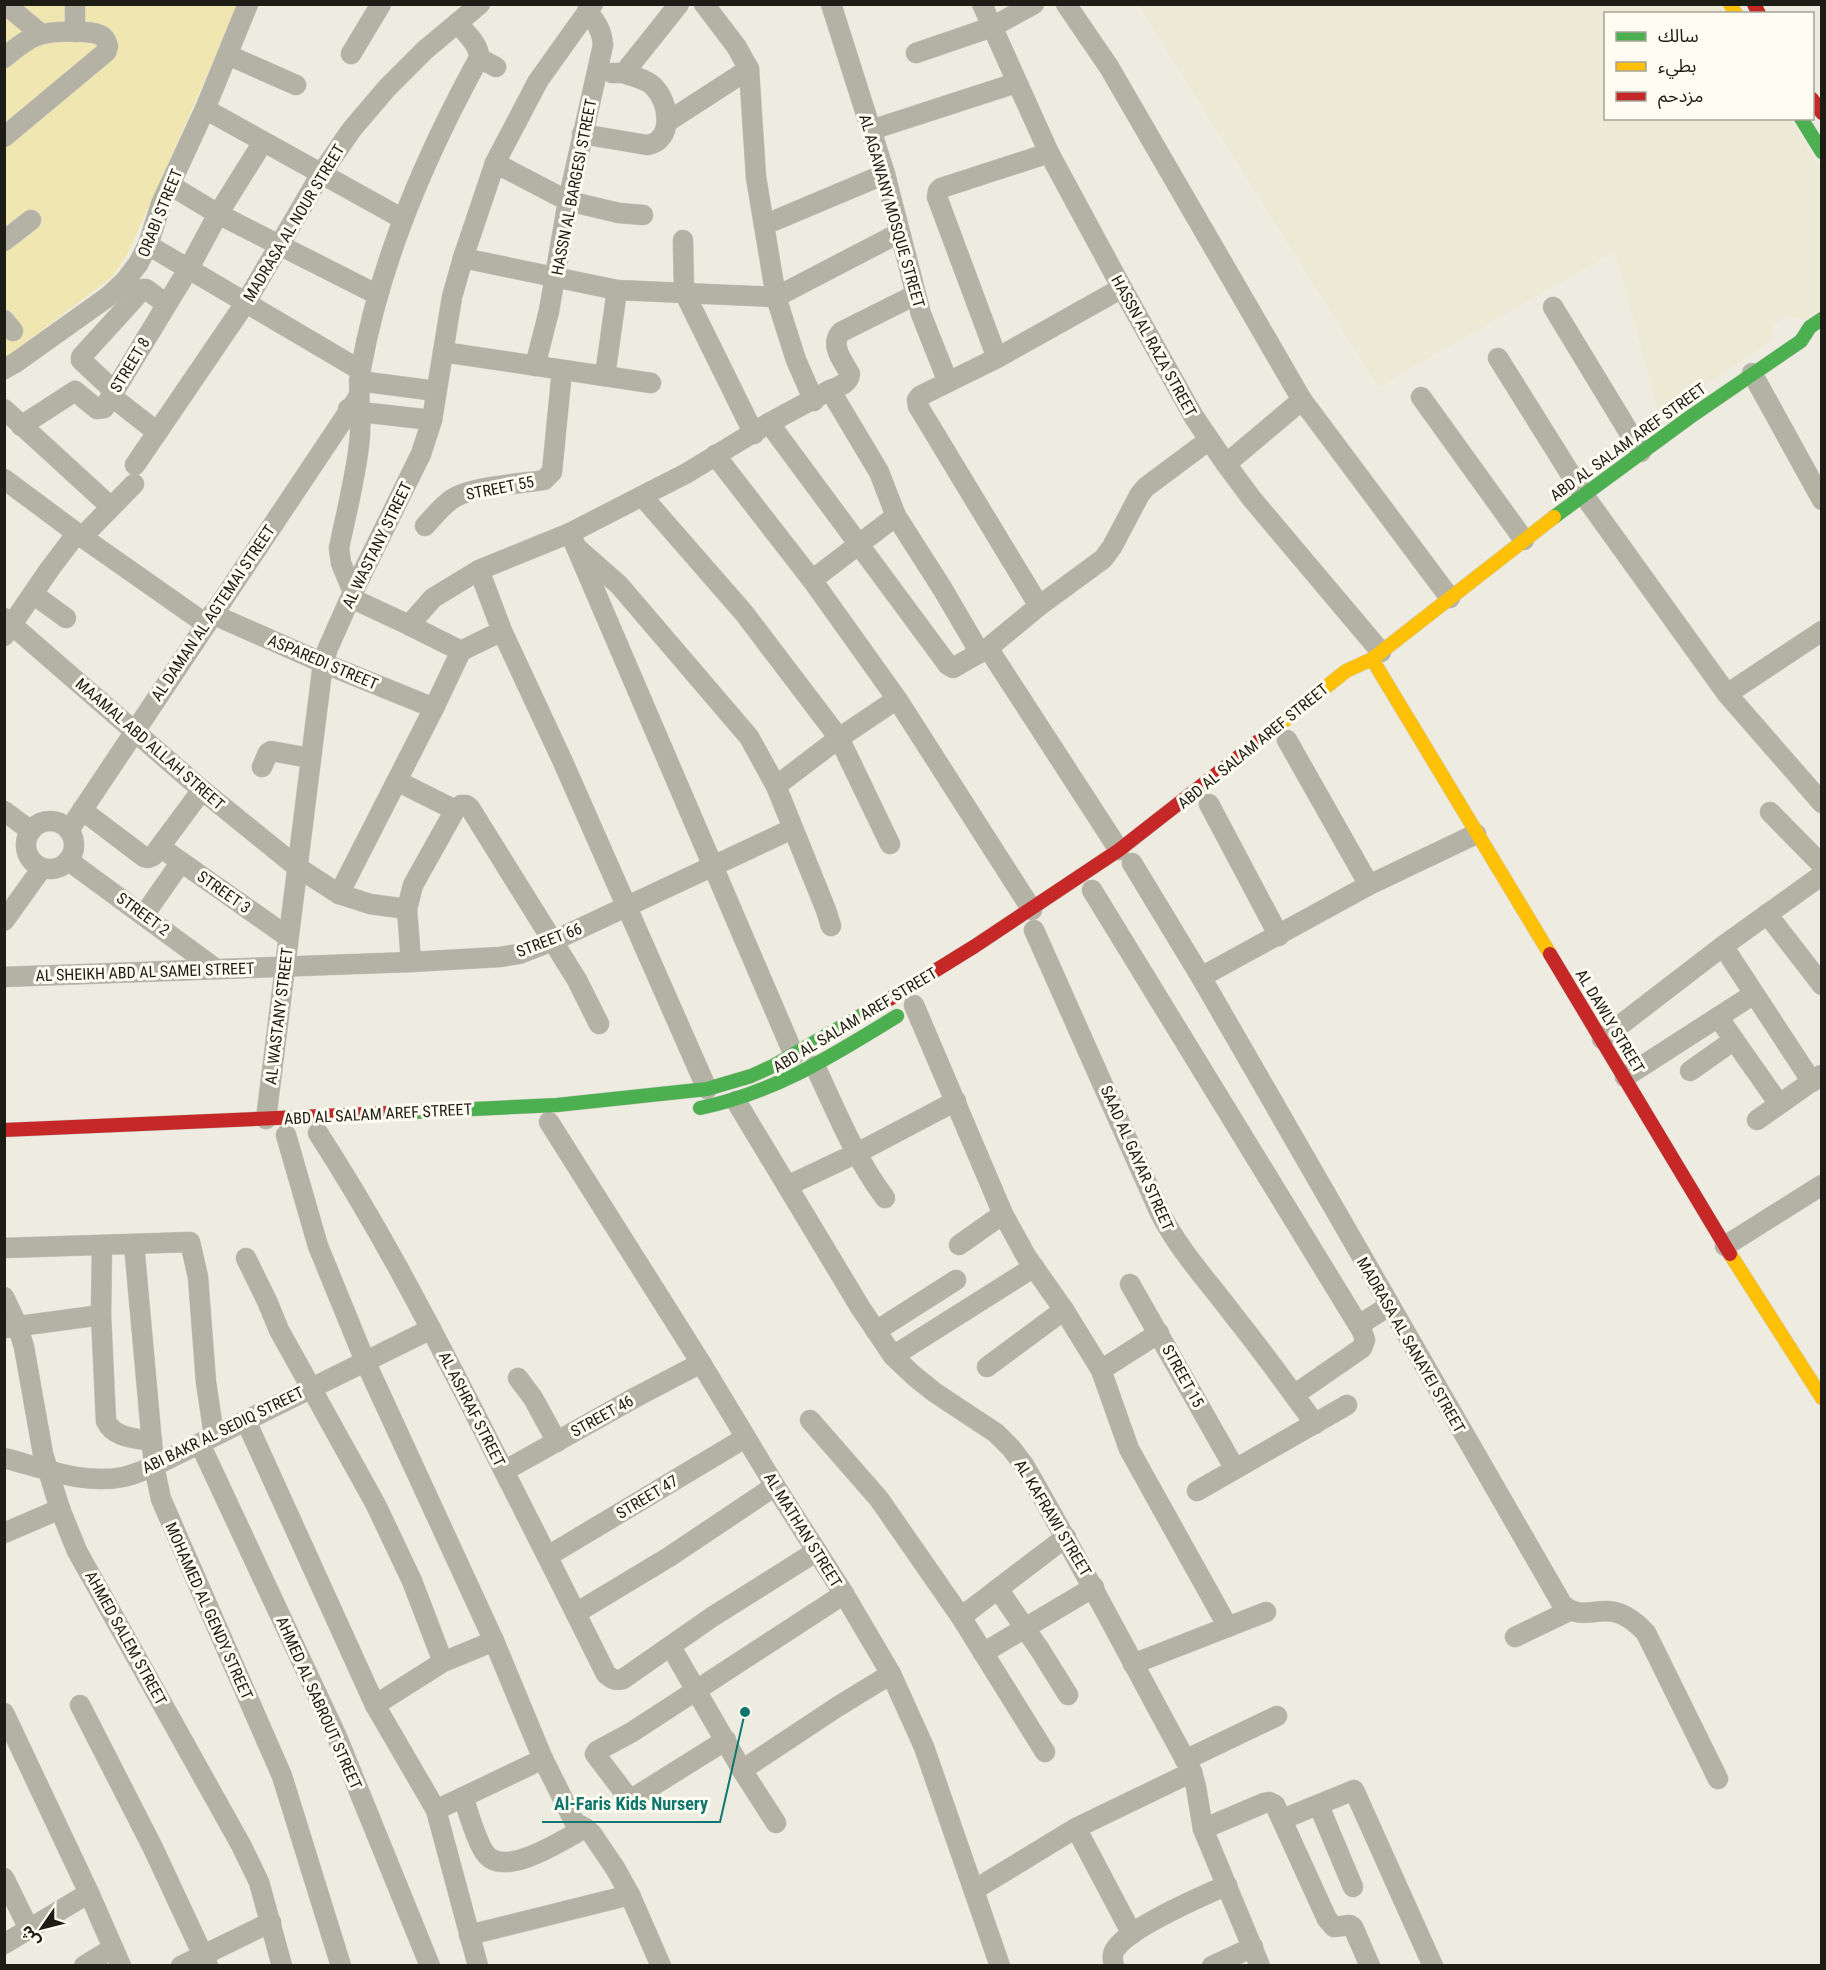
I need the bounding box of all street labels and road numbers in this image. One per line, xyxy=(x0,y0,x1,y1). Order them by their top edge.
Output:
street label: HASSN AL BARGESI STREET xyxy=(548,97,600,277)
street label: AL AGAWANY MOSQUE STREET xyxy=(855,112,929,310)
street label: MADRASA AL NOUR STREET xyxy=(239,141,349,305)
street label: ORABI STREET xyxy=(134,166,186,260)
street label: HASSN AL RAZA STREET xyxy=(1107,272,1201,420)
street label: STREET 8 xyxy=(106,334,154,396)
street label: ABD AL SALAM AREF STREET xyxy=(1546,379,1710,505)
street label: STREET 55 xyxy=(464,472,536,504)
street label: AL WASTANY STREET xyxy=(338,479,416,611)
street label: AL DAMAN AL AGTEMAI STREET xyxy=(147,522,279,704)
street label: ASPAREDI STREET xyxy=(265,630,381,694)
street label: MAAMAL ABD ALLAH STREET xyxy=(72,674,228,814)
street label: ABD AL SALAM AREF STREET xyxy=(1174,679,1332,813)
street label: STREET 3 xyxy=(194,867,254,917)
street label: STREET 2 xyxy=(113,888,173,940)
street label: STREET 66 xyxy=(514,919,585,961)
street label: AL WASTANY STREET xyxy=(261,946,297,1086)
street label: AL SHEIKH ABD AL SAMEI STREET xyxy=(35,959,255,985)
street label: ABD AL SALAM AREF STREET xyxy=(769,963,941,1077)
street label: AL DAWLY STREET xyxy=(1572,966,1648,1076)
street label: SAAD AL GAYAR STREET xyxy=(1096,1083,1178,1233)
street label: ABD AL SALAM AREF STREET xyxy=(284,1100,472,1128)
street label: MADRASA AL SANAYEI STREET xyxy=(1353,1254,1469,1436)
street label: STREET 15 xyxy=(1158,1341,1208,1411)
street label: AL ASHRAF STREET xyxy=(435,1348,509,1470)
street label: ABI BAKR AL SEDIQ STREET xyxy=(139,1383,307,1477)
street label: STREET 46 xyxy=(567,1391,637,1441)
street label: AL KAFRAWI STREET xyxy=(1011,1456,1095,1580)
street label: AL MATHAN STREET xyxy=(760,1469,846,1591)
street label: STREET 47 xyxy=(613,1471,681,1523)
street label: MOHAMED AL GENDY STREET xyxy=(161,1519,257,1703)
street label: AHMED SALEM STREET xyxy=(81,1568,171,1708)
street label: AHMED AL SABROUT STREET xyxy=(272,1614,366,1792)

